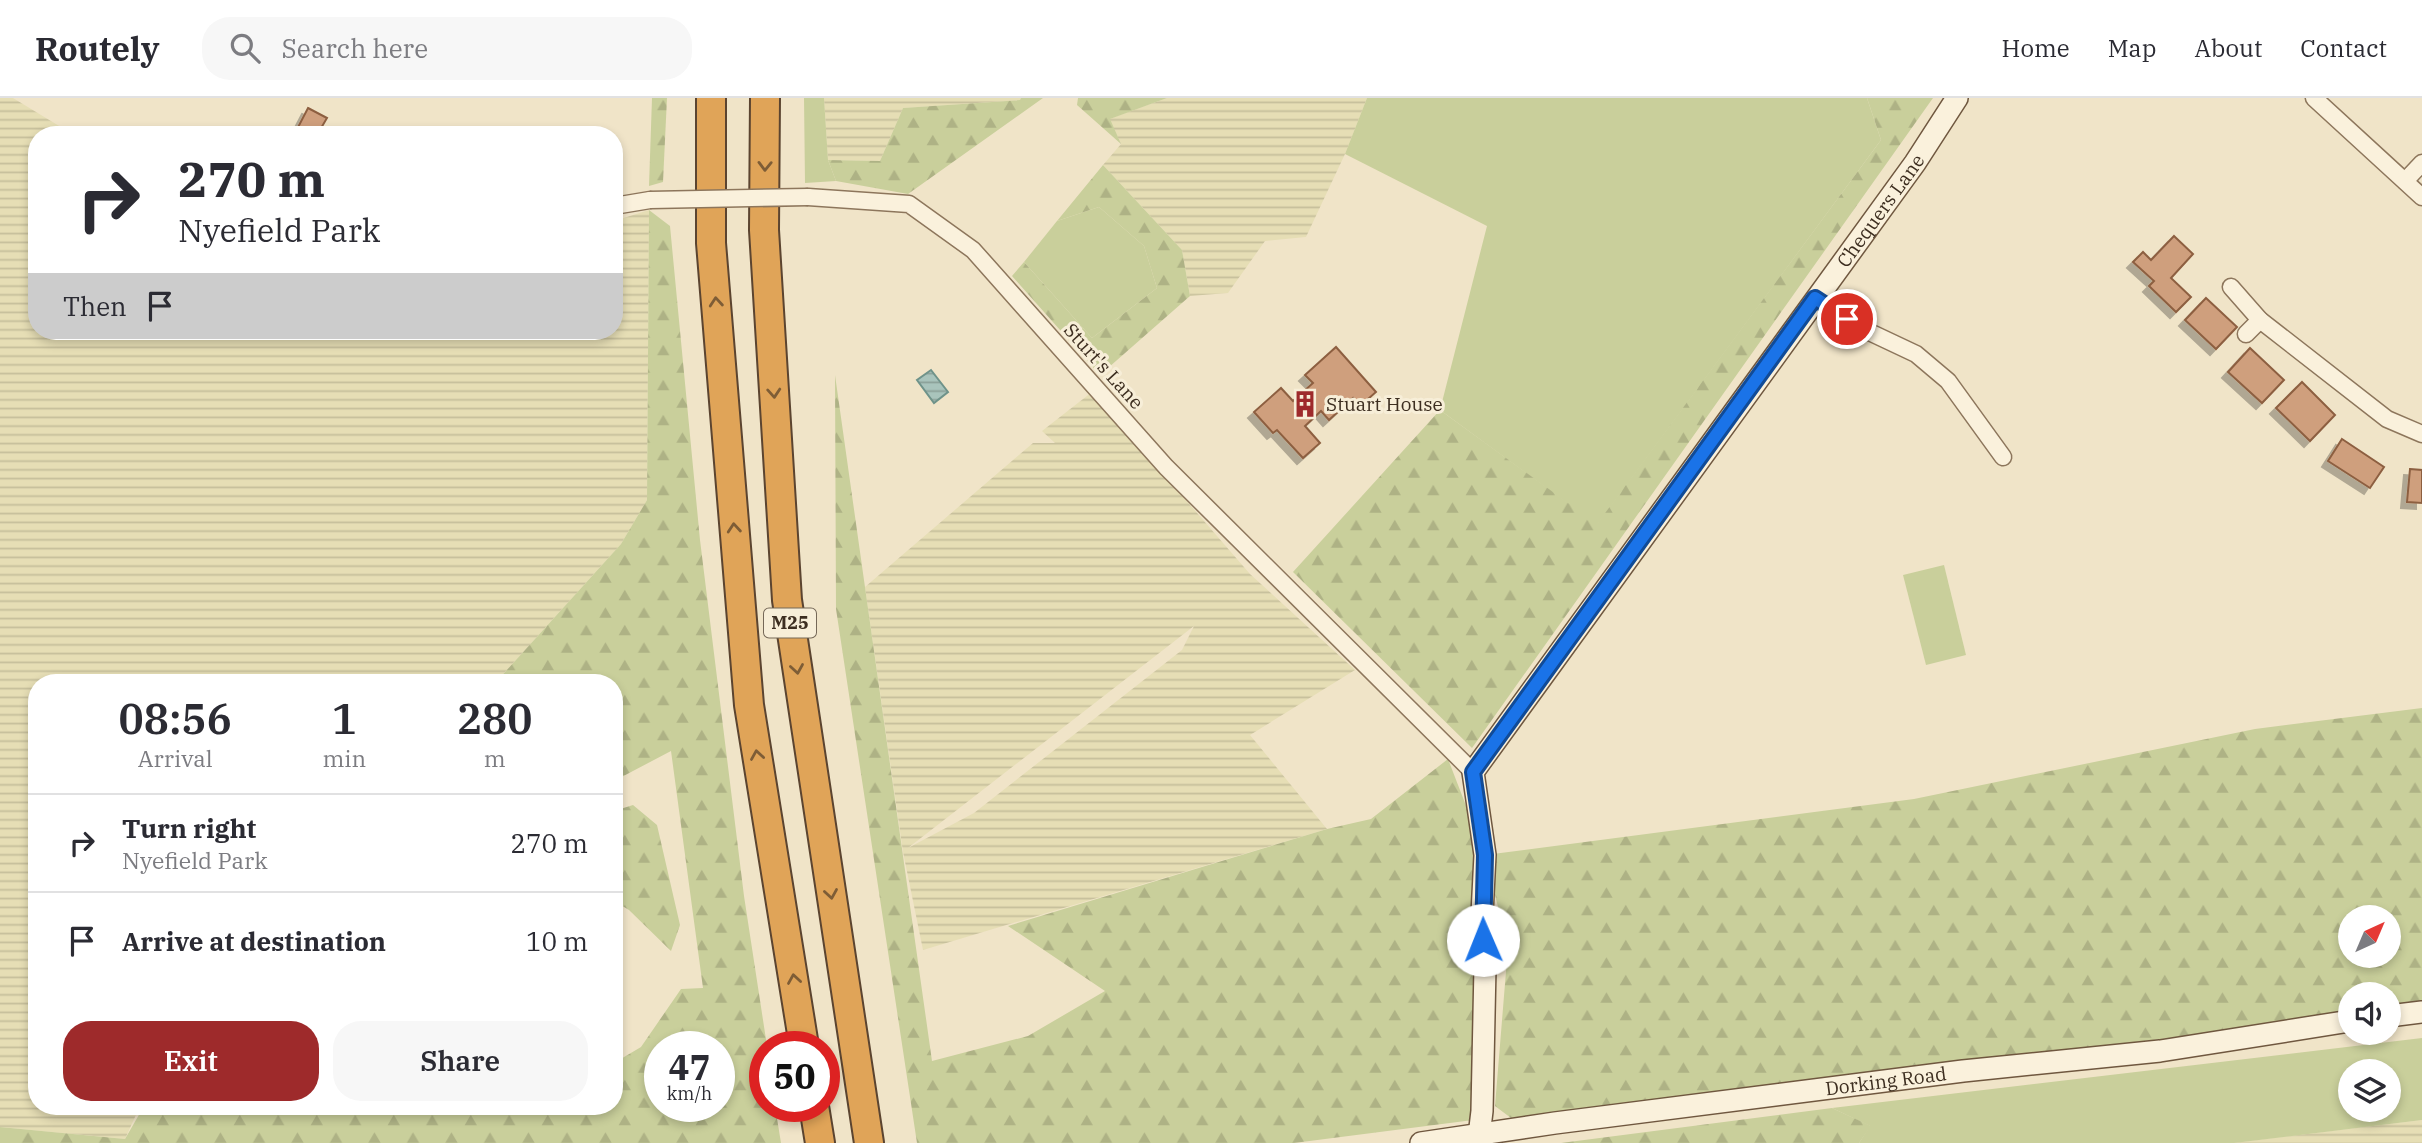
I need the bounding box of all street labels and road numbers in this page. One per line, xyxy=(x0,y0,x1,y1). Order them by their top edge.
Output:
street label: Chequers Lane xyxy=(1831,150,1930,272)
street label: Sturt's Lane xyxy=(1059,318,1149,414)
road number: M25 xyxy=(764,608,816,638)
street label: Dorking Road xyxy=(1824,1061,1948,1100)

